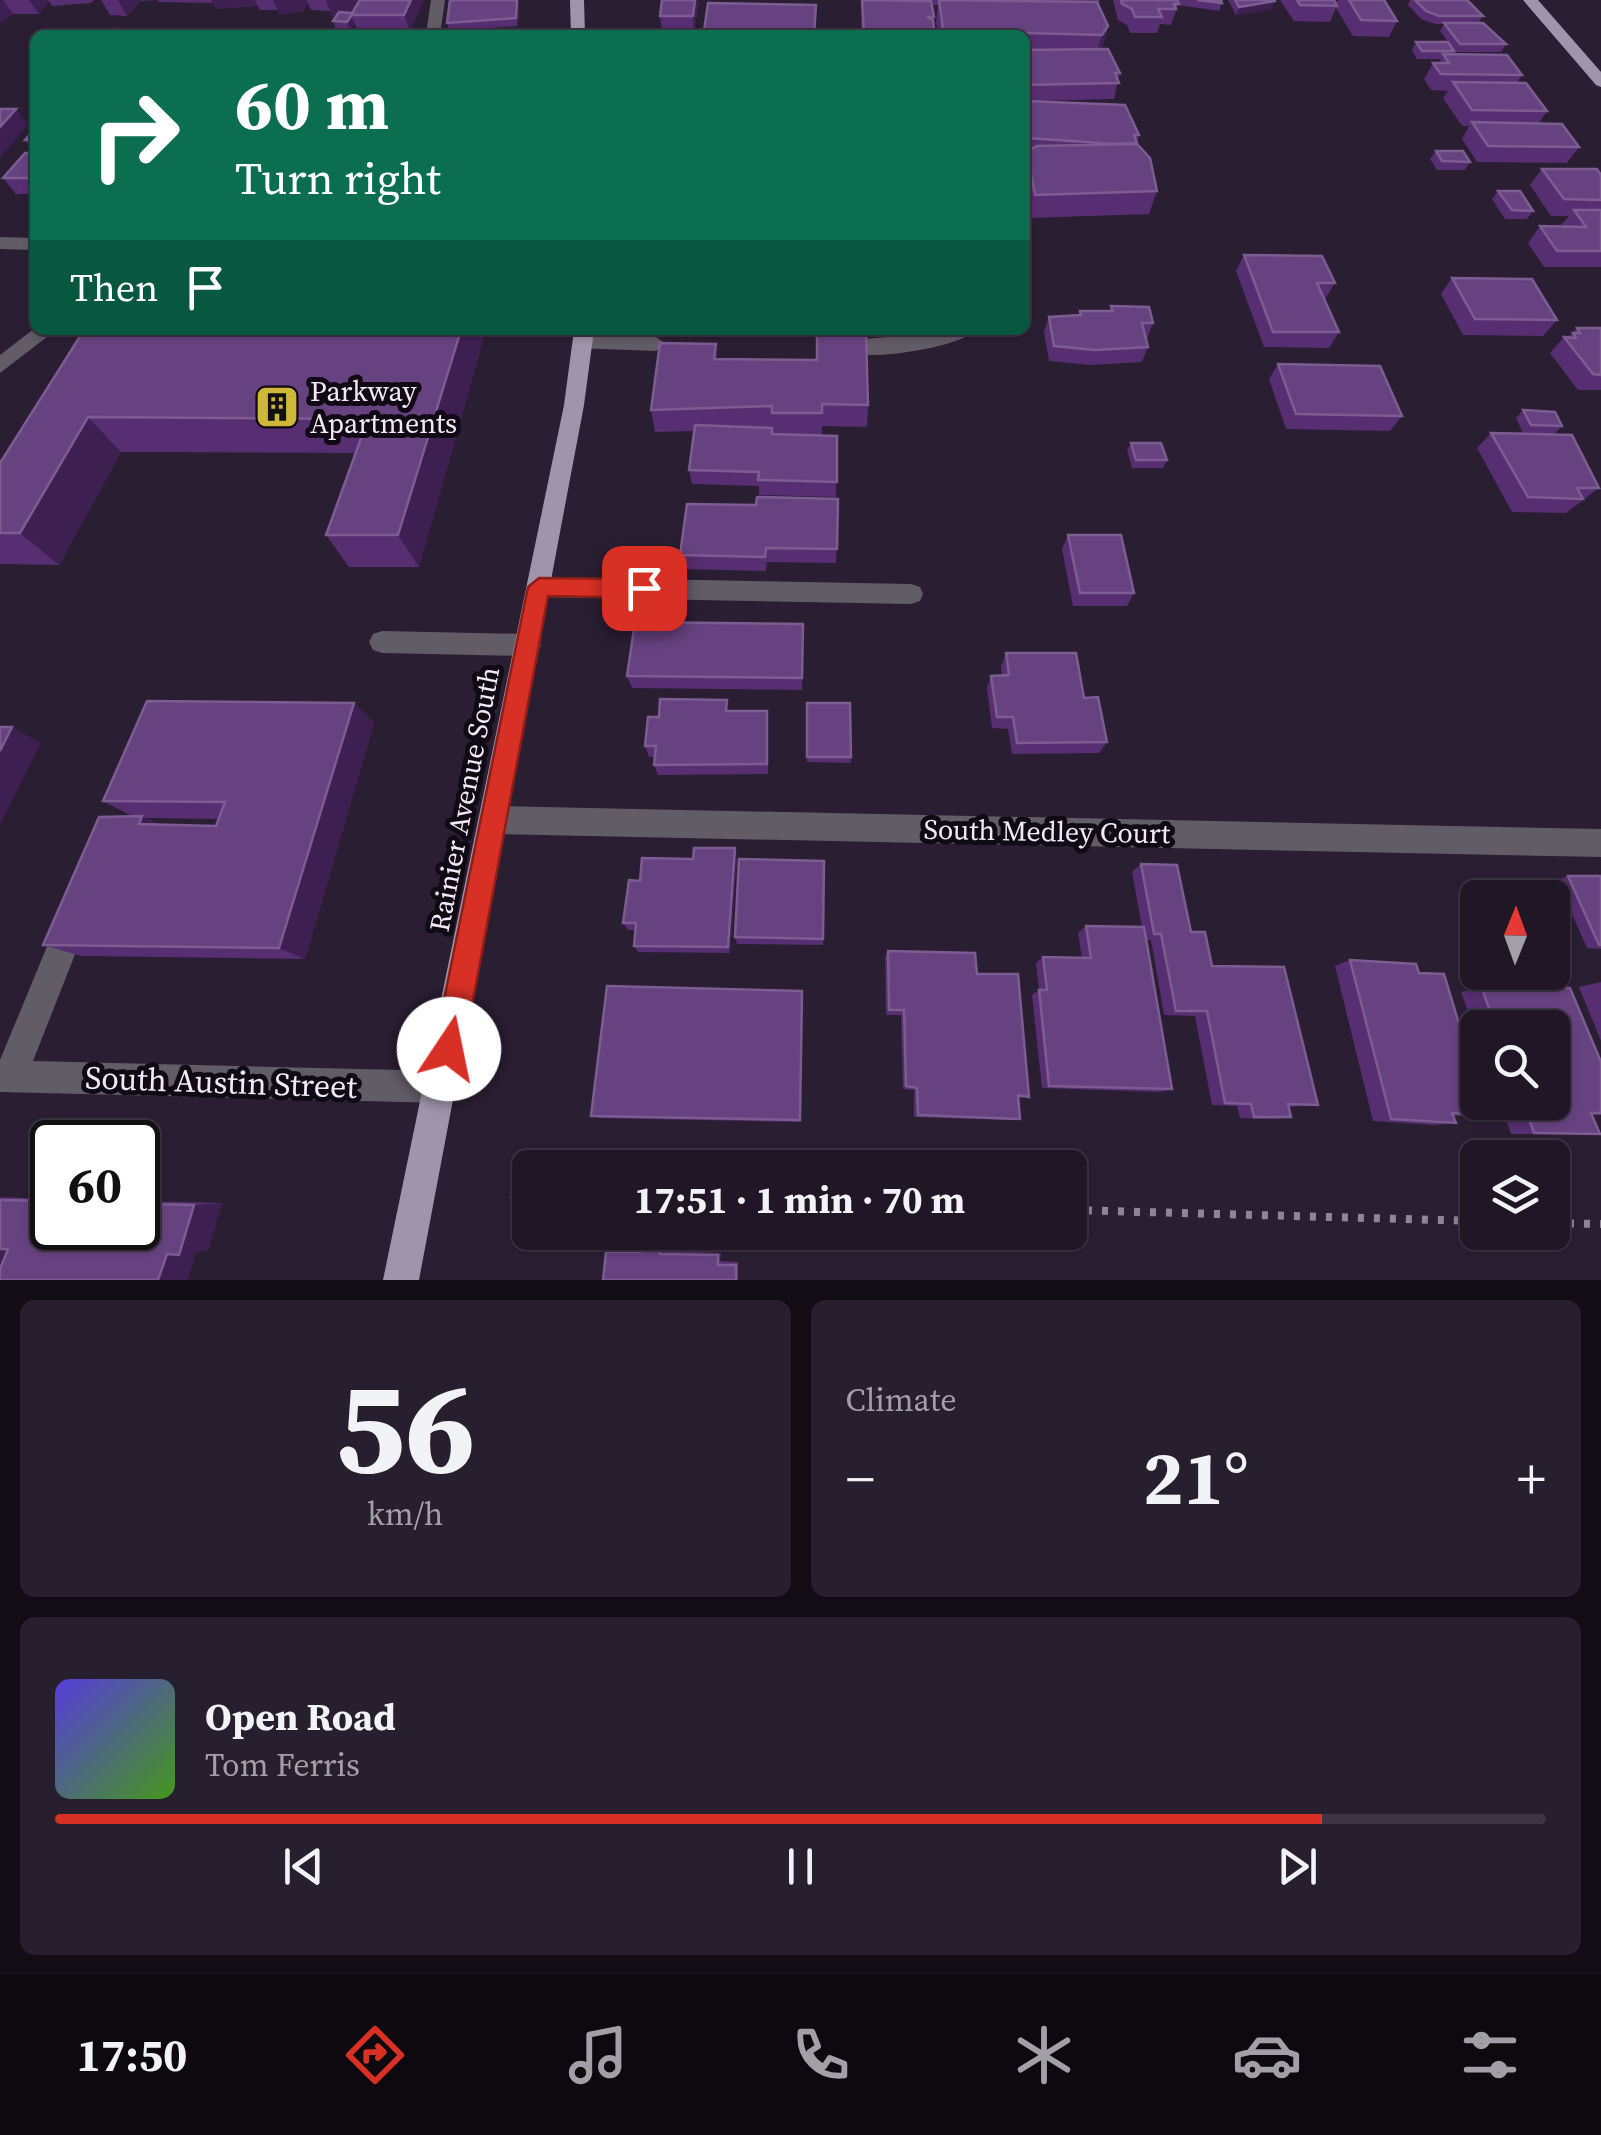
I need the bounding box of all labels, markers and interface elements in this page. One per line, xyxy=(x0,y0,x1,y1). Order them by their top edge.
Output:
text: 60 m xyxy=(235,56,389,152)
icon: right xyxy=(70,70,200,200)
text: Turn right xyxy=(235,147,441,209)
icon: arrive xyxy=(178,260,233,315)
text: Then xyxy=(70,262,158,314)
place label: Parkway Apartments xyxy=(310,372,457,442)
building icon: Parkway Apartments xyxy=(254,384,300,430)
pin xyxy=(602,546,687,631)
icon: arrive xyxy=(617,561,672,616)
street label: Rainier Avenue South xyxy=(420,663,508,935)
street label: South Medley Court xyxy=(923,810,1172,852)
north arrow xyxy=(1460,880,1570,990)
map controls xyxy=(1460,880,1570,1250)
position arrow xyxy=(397,997,501,1101)
button: search xyxy=(1460,1010,1570,1120)
street label: South Austin Street xyxy=(84,1055,358,1109)
speed limit sign: 60 xyxy=(30,1120,160,1250)
button: layers xyxy=(1460,1140,1570,1250)
text: 17:51 · 1 min · 70 m xyxy=(634,1174,965,1226)
text: 56 xyxy=(335,1337,476,1516)
text: Climate xyxy=(846,1378,957,1422)
text: 21° xyxy=(1143,1426,1249,1529)
text: − xyxy=(846,1441,875,1516)
text: + xyxy=(1517,1441,1546,1516)
text: km/h xyxy=(367,1492,443,1536)
text: Open Road xyxy=(205,1691,396,1743)
text: Tom Ferris xyxy=(205,1743,360,1787)
icon: previous xyxy=(276,1839,331,1894)
icon: pause xyxy=(773,1839,828,1894)
icon: next xyxy=(1270,1839,1325,1894)
icon: directions xyxy=(340,2020,410,2090)
icon: music xyxy=(563,2020,633,2090)
icon: phone xyxy=(786,2020,856,2090)
icon: climate xyxy=(1009,2020,1079,2090)
icon: car xyxy=(1232,2020,1302,2090)
icon: filters xyxy=(1455,2020,1525,2090)
text: 17:50 xyxy=(76,2024,187,2086)

